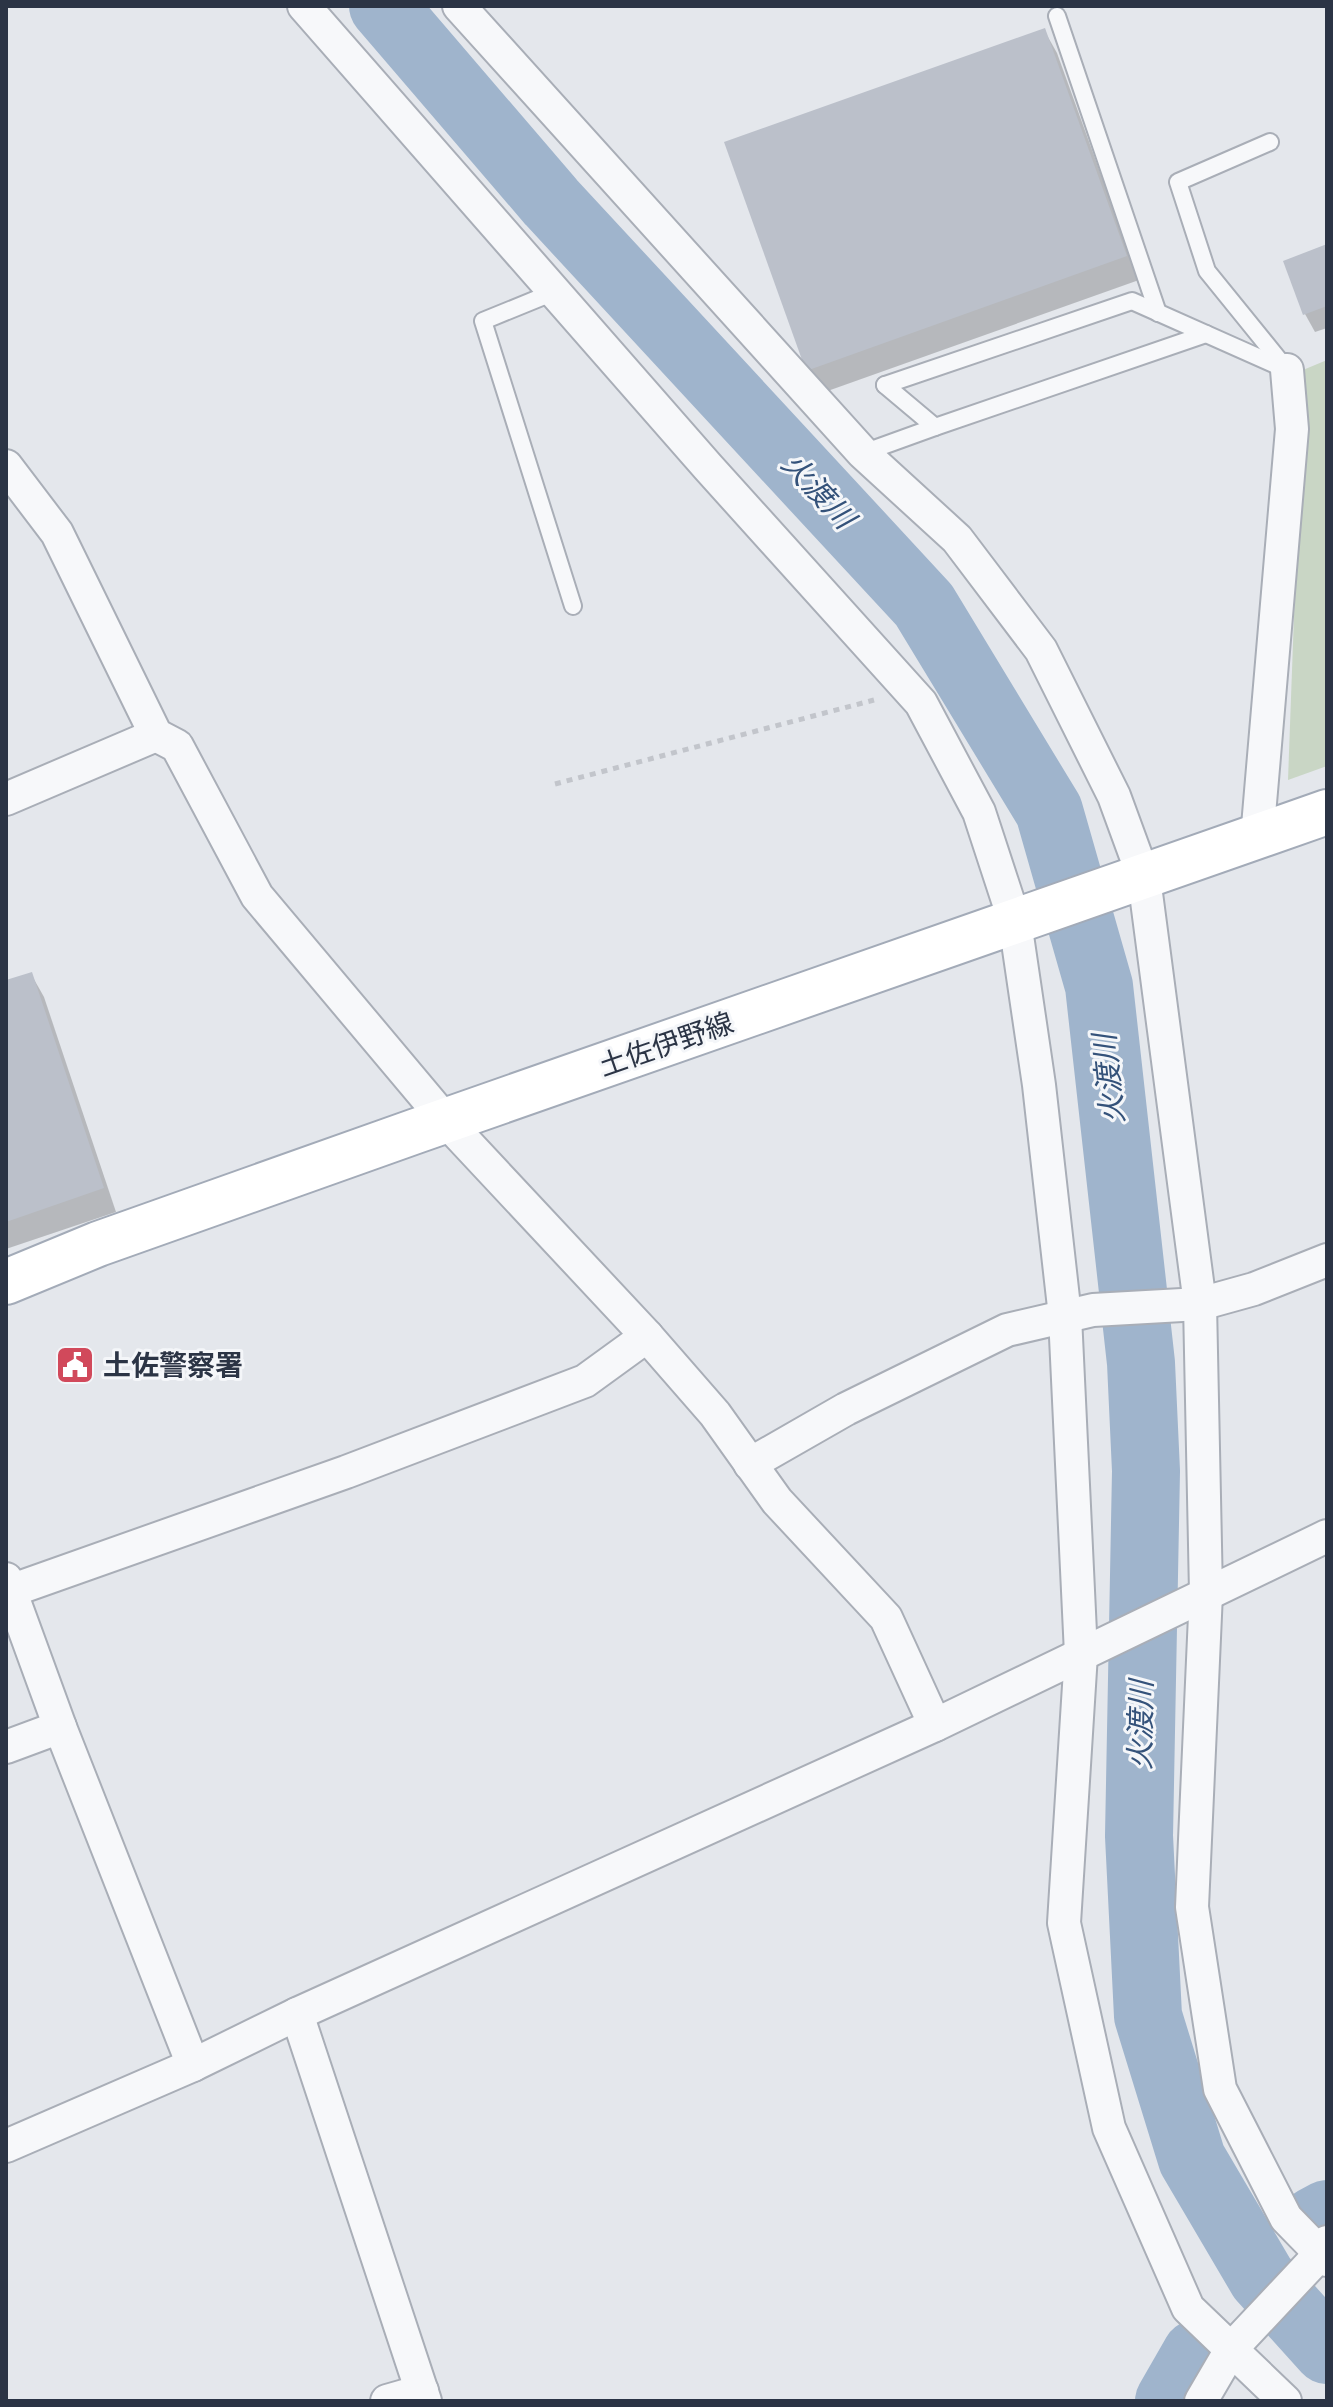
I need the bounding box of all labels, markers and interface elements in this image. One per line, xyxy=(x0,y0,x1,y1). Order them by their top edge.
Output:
water label: 火渡川 xyxy=(776,444,866,537)
street label: 土佐伊野線 xyxy=(594,1004,737,1082)
water label: 火渡川 xyxy=(1083,1030,1130,1126)
public building icon: 土佐警察署 xyxy=(54,1344,96,1386)
place label: 土佐警察署 xyxy=(103,1347,243,1381)
water label: 火渡川 xyxy=(1119,1677,1158,1770)

